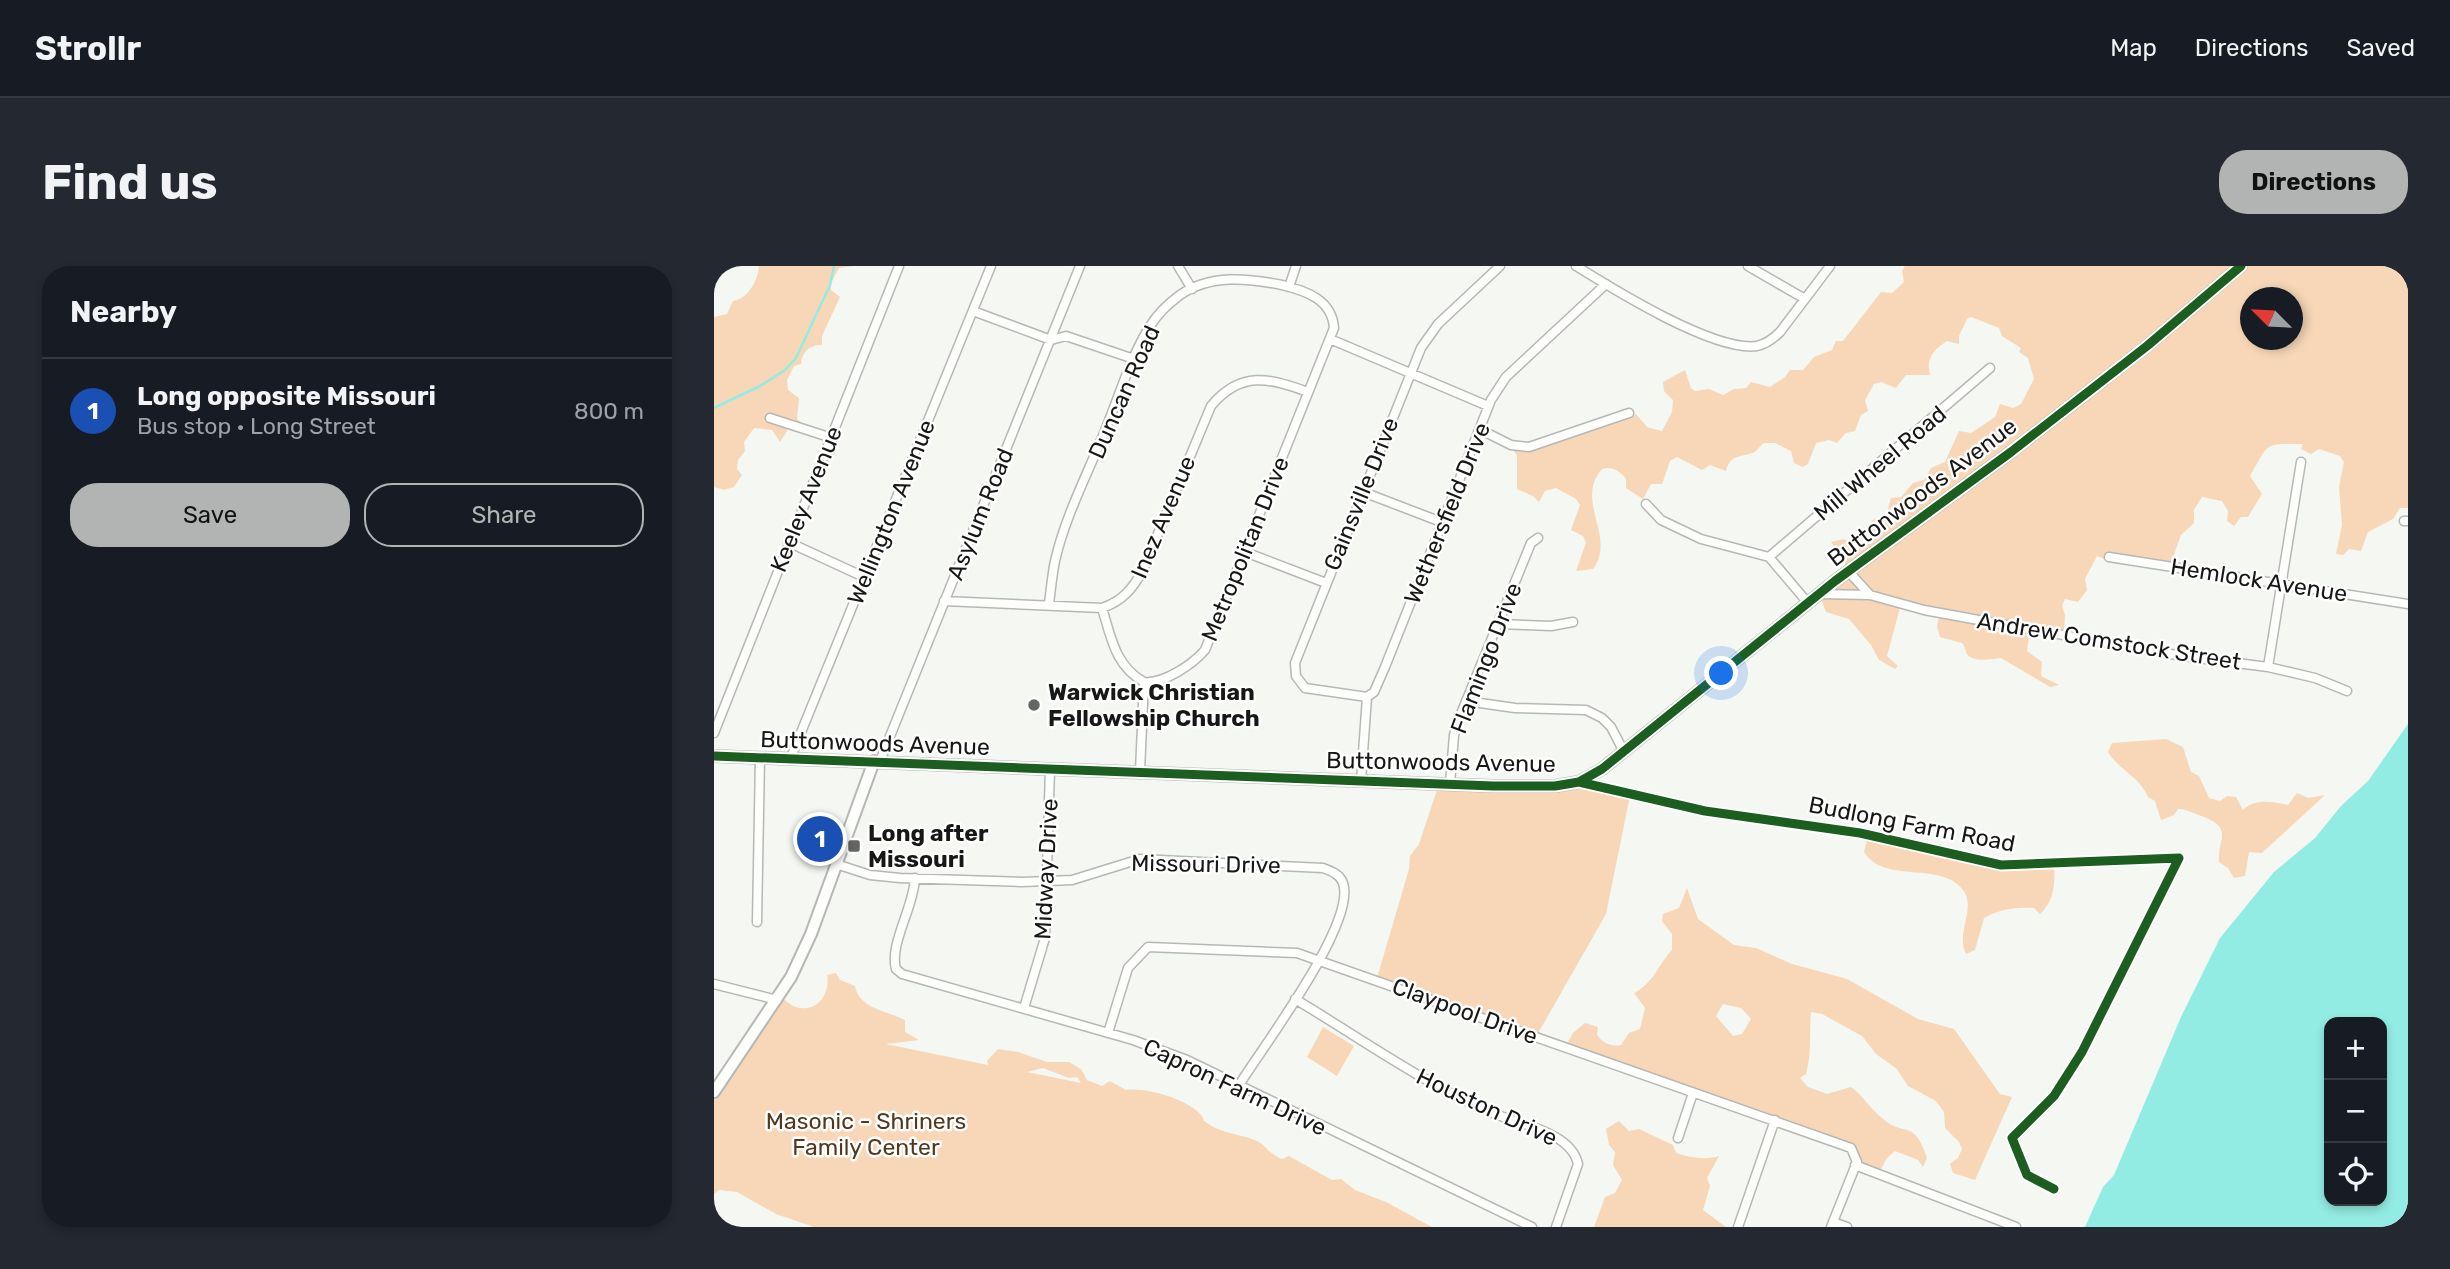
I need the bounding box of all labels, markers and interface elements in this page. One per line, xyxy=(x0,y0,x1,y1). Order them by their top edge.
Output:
text: Strollr xyxy=(35,29,141,68)
text: Map xyxy=(2110,34,2157,62)
text: Directions xyxy=(2195,34,2308,62)
text: Saved xyxy=(2346,34,2415,62)
button: Directions xyxy=(2219,150,2408,214)
text: Find us xyxy=(42,153,218,211)
north arrow xyxy=(2240,287,2303,350)
text: Nearby xyxy=(70,294,177,330)
street label: Duncan Road xyxy=(1082,321,1166,463)
text: Long opposite Missouri xyxy=(137,381,436,412)
text: 1 xyxy=(87,397,99,425)
text: 800 m xyxy=(574,397,644,425)
street label: Mill Wheel Road xyxy=(1808,400,1952,526)
text: Bus stop · Long Street xyxy=(137,412,376,440)
street label: Buttonwoods Avenue xyxy=(1822,412,2022,572)
street label: Gainsville Drive xyxy=(1318,413,1404,575)
street label: Wellington Avenue xyxy=(841,415,941,609)
street label: Wethersfield Drive xyxy=(1398,418,1496,608)
street label: Keeley Avenue xyxy=(764,422,848,576)
street label: Asylum Road xyxy=(941,444,1019,584)
street label: Inez Avenue xyxy=(1125,452,1201,582)
street label: Metropolitan Drive xyxy=(1195,453,1295,645)
button: Save xyxy=(70,483,350,547)
button: Share xyxy=(364,483,644,547)
street label: Hemlock Avenue xyxy=(2169,552,2349,608)
street label: Flamingo Drive xyxy=(1444,578,1528,738)
street label: Andrew Comstock Street xyxy=(1975,606,2243,676)
your location xyxy=(1704,656,1738,690)
place label: Warwick Christian Fellowship Church xyxy=(1048,678,1260,732)
marker: Warwick Christian Fellowship Church xyxy=(1026,697,1042,713)
street label: Buttonwoods Avenue xyxy=(760,725,990,761)
street label: Buttonwoods Avenue xyxy=(1326,746,1556,778)
street label: Budlong Farm Road xyxy=(1806,790,2018,858)
street label: Midway Drive xyxy=(1028,798,1064,940)
pin: 1 xyxy=(797,813,843,865)
place label: Long after Missouri xyxy=(868,819,989,873)
marker: Long after Missouri xyxy=(846,838,862,854)
street label: Missouri Drive xyxy=(1131,849,1281,879)
street label: Claypool Drive xyxy=(1388,972,1542,1050)
map controls xyxy=(2324,1017,2387,1206)
button: + xyxy=(2324,1017,2387,1080)
street label: Capron Farm Drive xyxy=(1139,1032,1331,1142)
street label: Houston Drive xyxy=(1412,1062,1562,1152)
button: − xyxy=(2324,1080,2387,1143)
park label: Masonic - Shriners Family Center xyxy=(766,1107,966,1161)
button: locate xyxy=(2324,1143,2387,1206)

